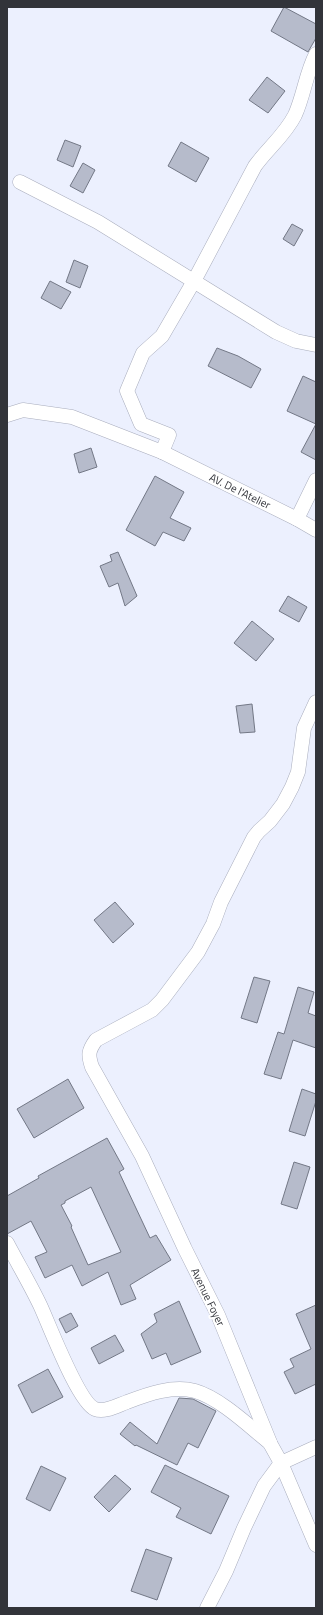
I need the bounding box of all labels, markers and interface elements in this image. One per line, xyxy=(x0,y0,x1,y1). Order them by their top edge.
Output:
street label: AV. De l'Atelier xyxy=(207,469,274,513)
street label: Avenue Foyer xyxy=(187,1265,229,1329)

